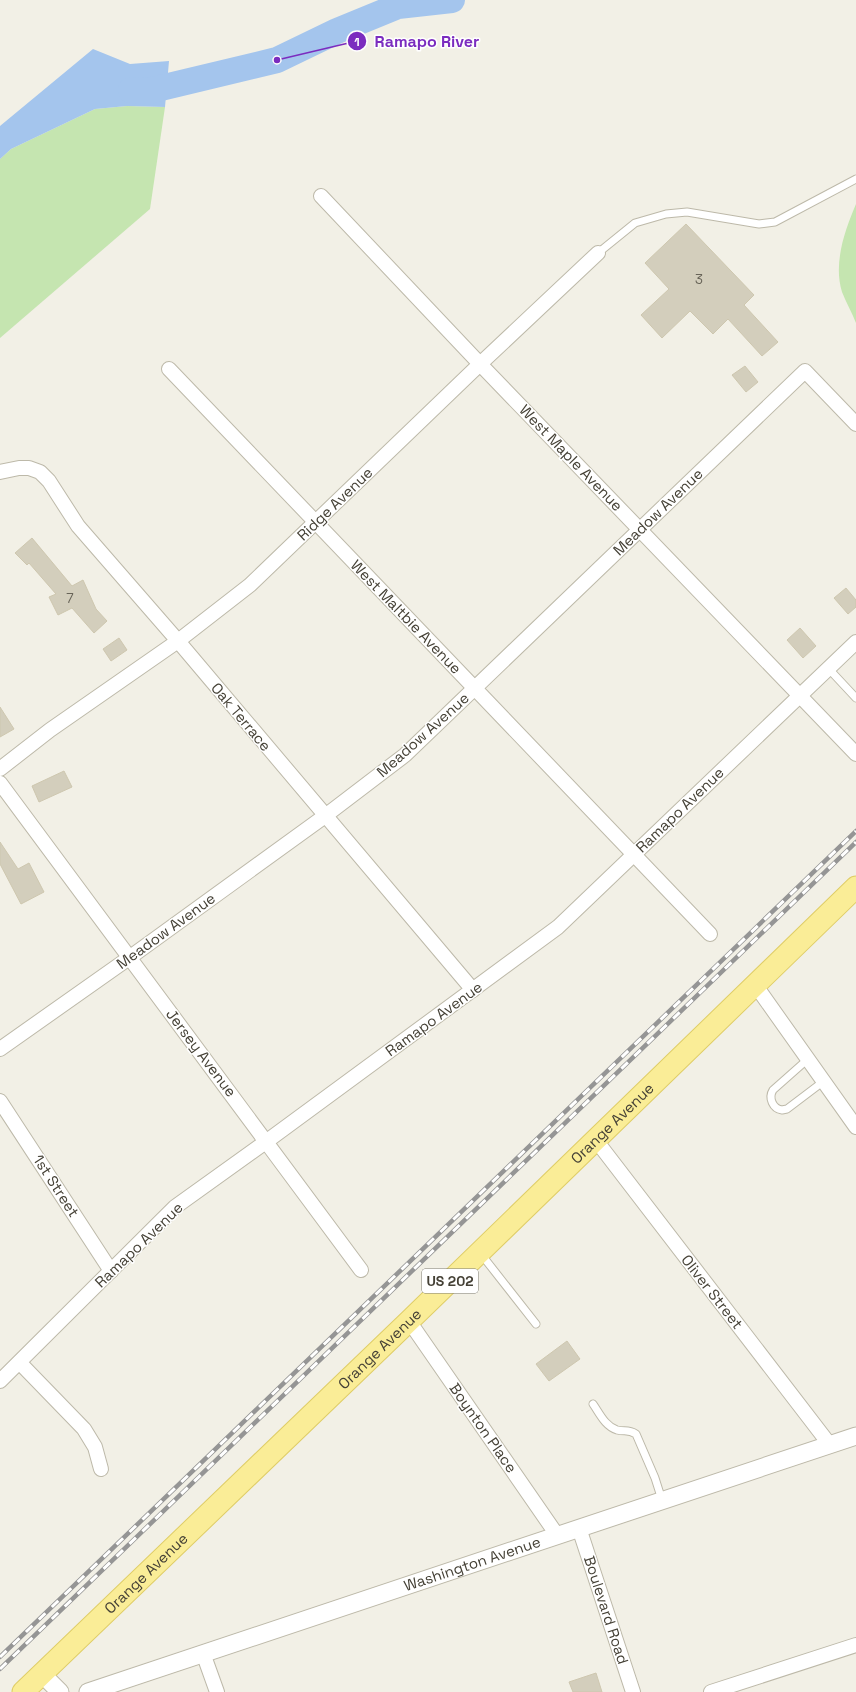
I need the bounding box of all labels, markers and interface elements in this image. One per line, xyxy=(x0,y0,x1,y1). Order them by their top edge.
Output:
callout: Ramapo River xyxy=(347,27,488,55)
text: Ramapo River xyxy=(375,31,479,52)
text: 1 xyxy=(354,34,360,50)
house number: 3 xyxy=(695,271,703,288)
street label: West Maple Avenue xyxy=(516,400,627,515)
street label: Ridge Avenue xyxy=(293,463,377,544)
street label: Meadow Avenue xyxy=(609,464,707,559)
street label: West Maltbie Avenue xyxy=(347,556,466,678)
house number: 7 xyxy=(66,590,74,607)
street label: Oak Terrace xyxy=(207,678,276,755)
street label: Meadow Avenue xyxy=(373,688,473,781)
street label: Ramapo Avenue xyxy=(632,763,728,856)
street label: Meadow Avenue xyxy=(113,888,219,973)
street label: Ramapo Avenue xyxy=(382,977,486,1060)
street label: Jersey Avenue xyxy=(162,1005,241,1101)
street label: Orange Avenue xyxy=(567,1078,658,1168)
street label: 1st Street xyxy=(29,1151,84,1221)
street label: Ramapo Avenue xyxy=(91,1198,187,1291)
street label: Oliver Street xyxy=(677,1251,747,1333)
road number: US 202 xyxy=(422,1269,478,1293)
street label: Orange Avenue xyxy=(334,1304,425,1393)
street label: Boynton Place xyxy=(445,1379,521,1476)
street label: Orange Avenue xyxy=(100,1529,192,1618)
street label: Washington Avenue xyxy=(401,1532,543,1595)
street label: Boulevard Road xyxy=(580,1553,633,1666)

